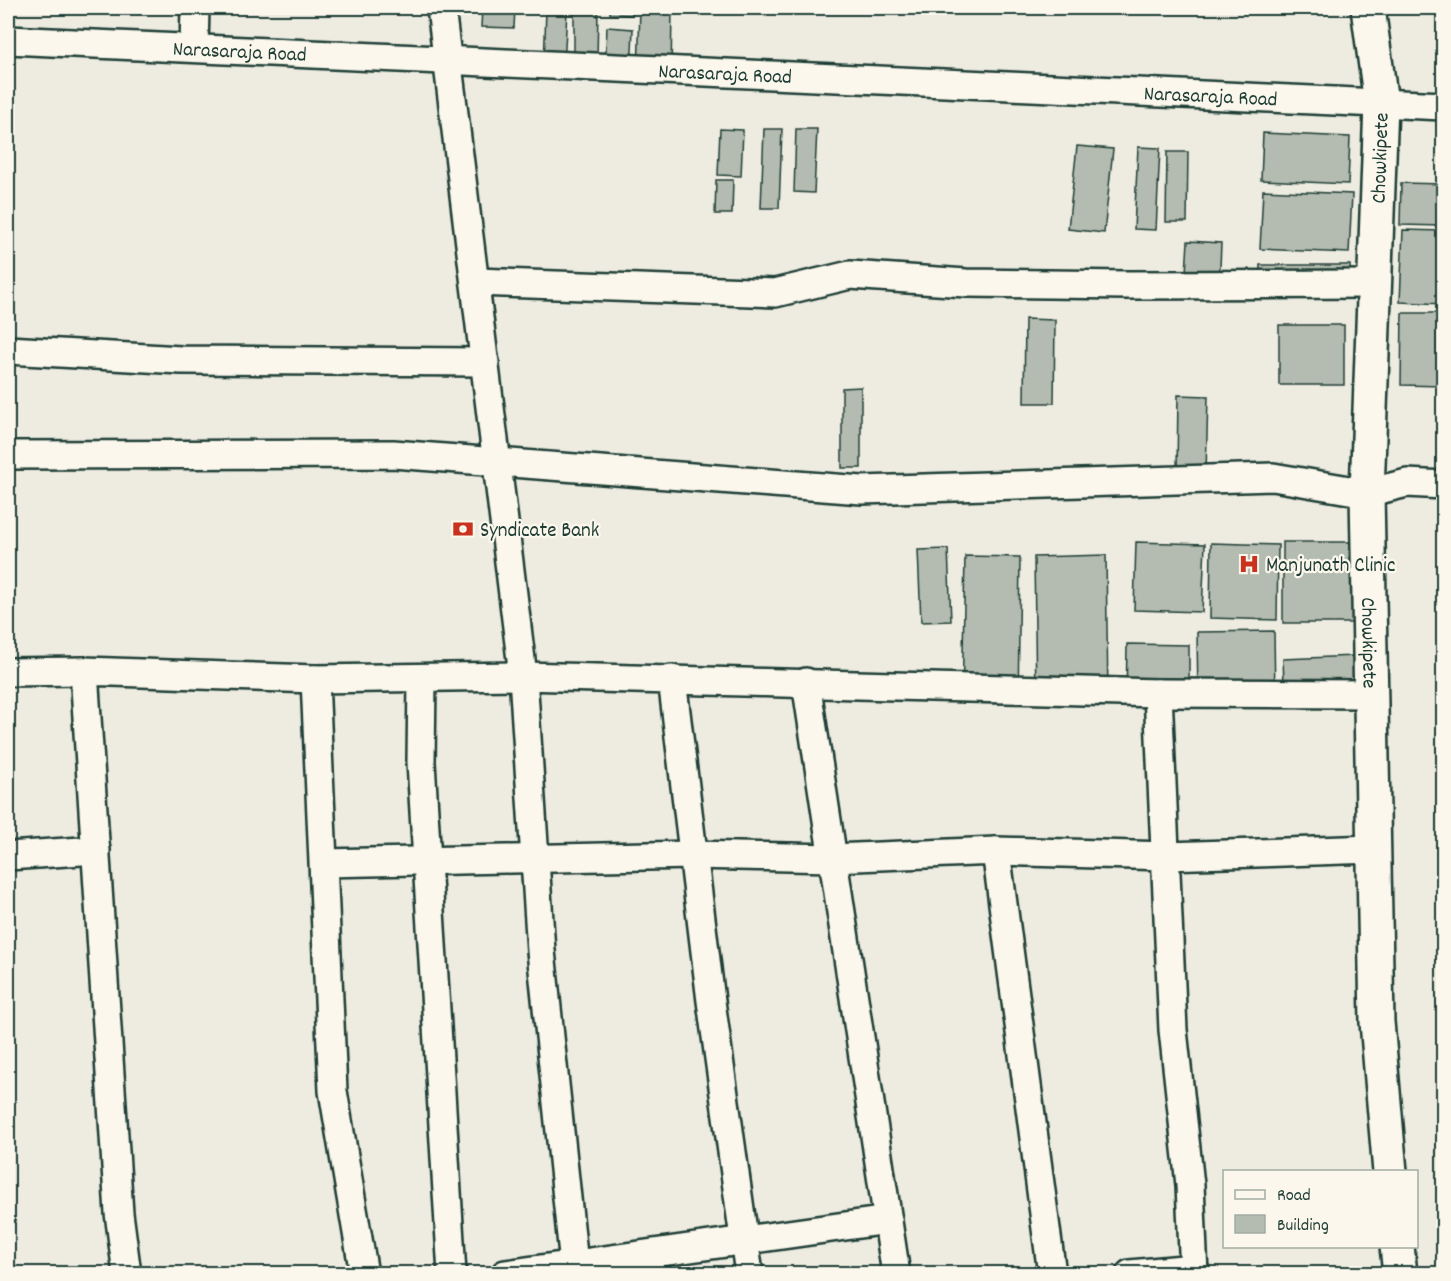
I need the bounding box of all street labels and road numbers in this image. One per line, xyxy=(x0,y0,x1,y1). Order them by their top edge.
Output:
street label: Narasaraja Road xyxy=(172,36,307,72)
street label: Narasaraja Road xyxy=(658,58,793,94)
street label: Narasaraja Road xyxy=(1143,80,1278,116)
street label: Chowkipete xyxy=(1365,112,1399,204)
street label: Chowkipete xyxy=(1351,597,1383,689)

